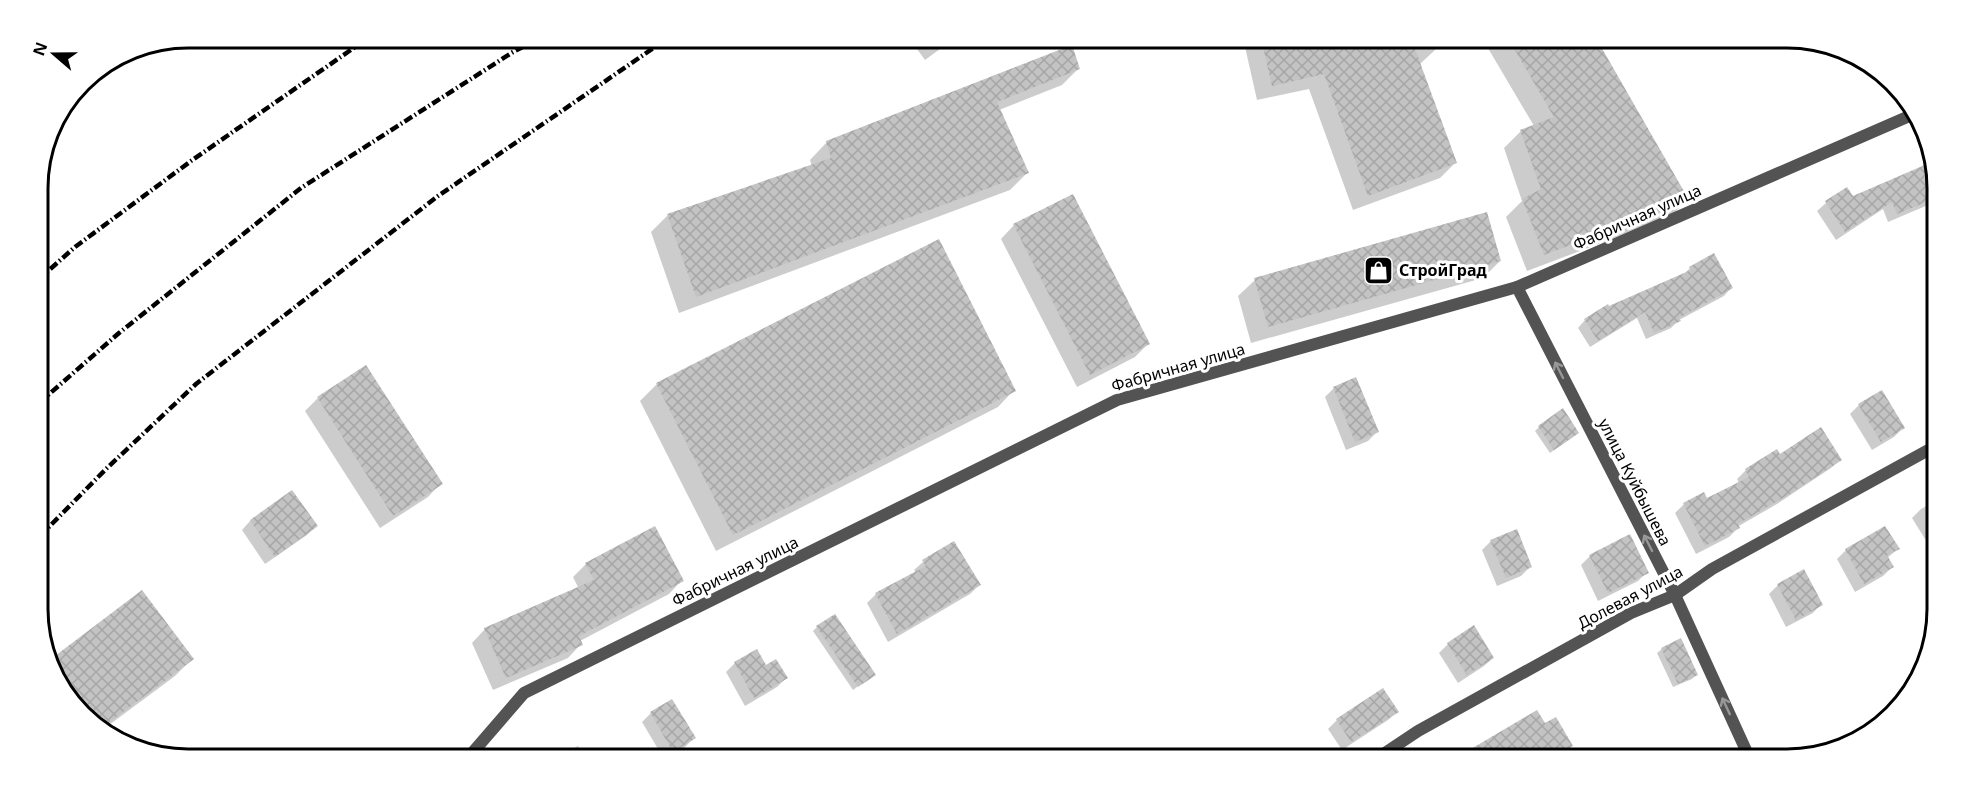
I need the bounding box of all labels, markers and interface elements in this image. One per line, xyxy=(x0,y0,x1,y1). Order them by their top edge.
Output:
north arrow xyxy=(24,24,84,84)
text: N xyxy=(27,39,52,59)
street label: Фабричная улица xyxy=(1569,179,1705,255)
shop icon: СтройГрад xyxy=(1362,254,1394,286)
place label: СтройГрад xyxy=(1399,259,1488,281)
street label: Фабричная улица xyxy=(1109,337,1247,397)
one-way arrow xyxy=(1553,361,1565,379)
street label: улица Куйбышева xyxy=(1593,415,1677,549)
street label: Фабричная улица xyxy=(668,531,802,611)
one-way arrow xyxy=(1642,535,1653,553)
street label: Долевая улица xyxy=(1574,560,1686,634)
one-way arrow xyxy=(1719,698,1731,716)

